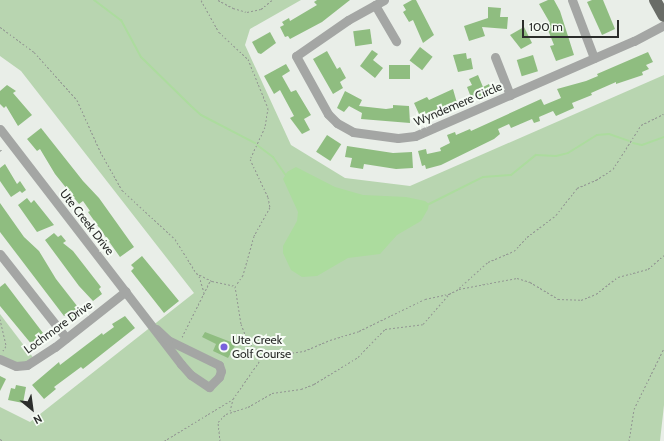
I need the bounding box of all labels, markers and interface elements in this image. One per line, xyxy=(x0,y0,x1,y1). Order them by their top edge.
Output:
scale bar xyxy=(524,12,621,38)
text: 100 m xyxy=(529,19,563,34)
street label: Wyndemere Circle xyxy=(412,79,504,129)
street label: Ute Creek Drive xyxy=(57,186,117,258)
street label: Lochmore Drive xyxy=(21,297,95,357)
place label: Ute Creek Golf Course xyxy=(232,333,291,361)
marker: Ute Creek Golf Course xyxy=(219,342,229,352)
north arrow xyxy=(12,389,52,429)
text: N xyxy=(31,411,45,428)

